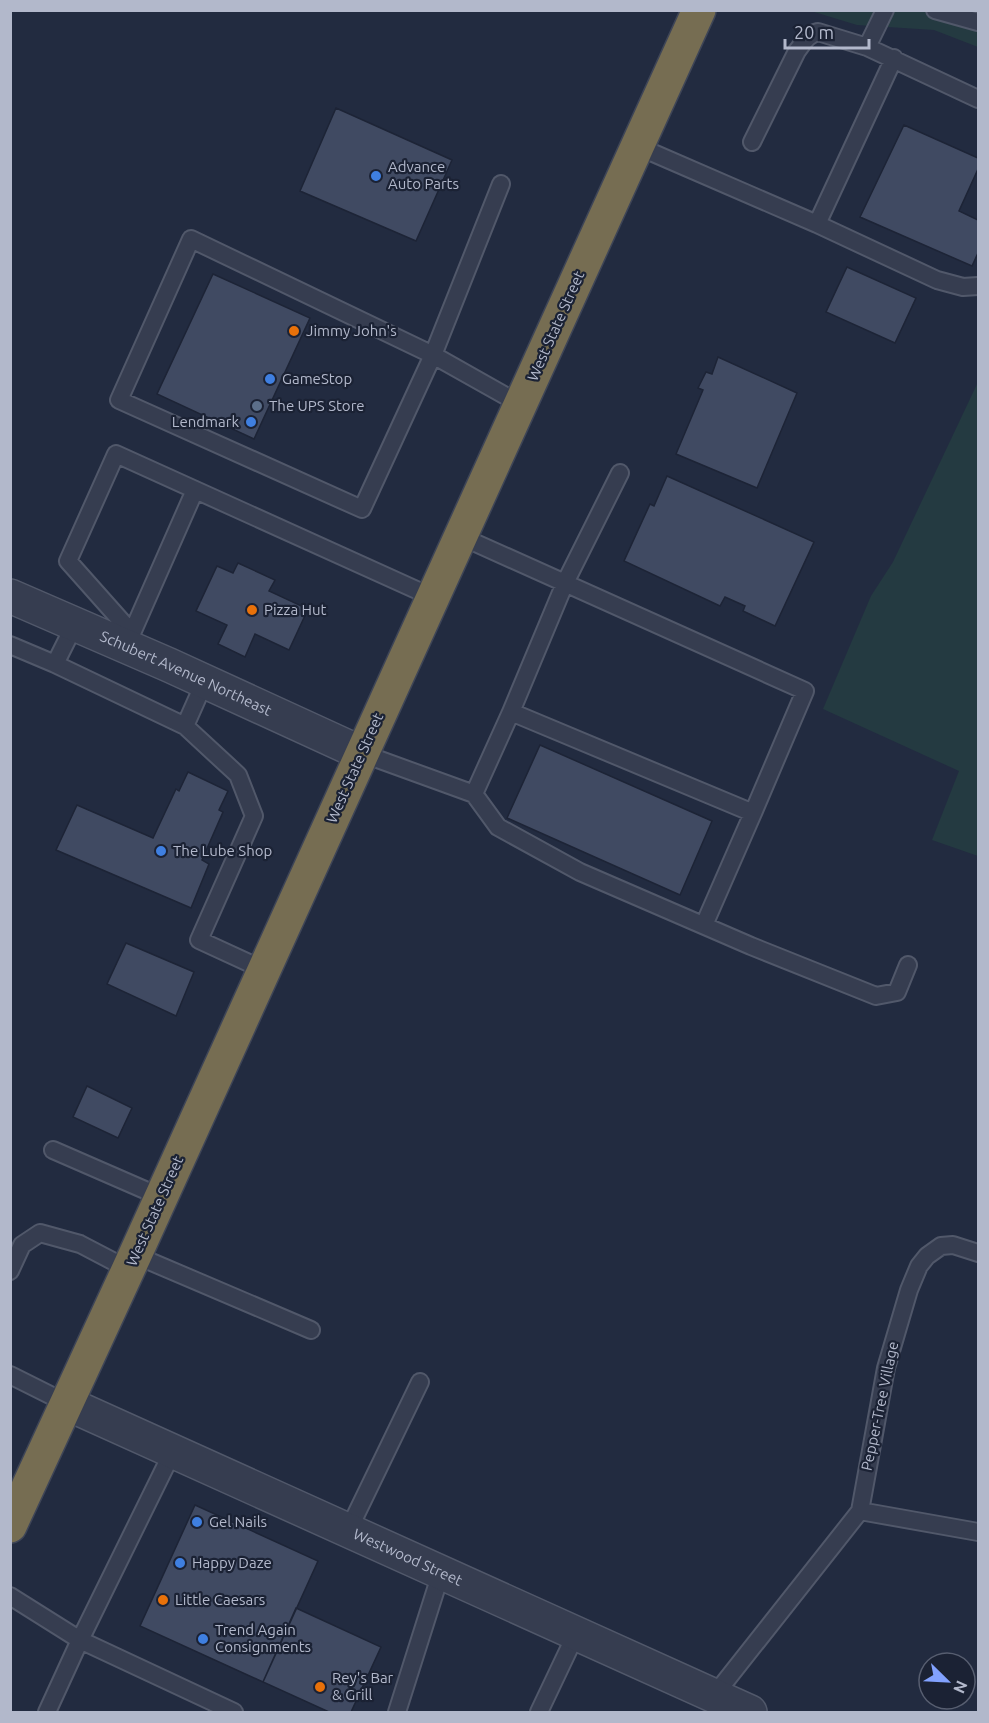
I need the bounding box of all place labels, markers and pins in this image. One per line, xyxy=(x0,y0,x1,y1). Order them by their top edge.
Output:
place label: Advance Auto Parts xyxy=(388,158,459,192)
marker: Advance Auto Parts xyxy=(369,169,383,183)
place label: Jimmy John's xyxy=(306,322,397,339)
marker: Jimmy John's xyxy=(287,324,301,338)
place label: GameStop xyxy=(282,370,352,387)
marker: GameStop xyxy=(263,372,277,386)
place label: The UPS Store xyxy=(269,397,365,414)
marker: The UPS Store xyxy=(250,399,264,413)
place label: Lendmark xyxy=(172,413,239,430)
marker: Lendmark xyxy=(244,415,258,429)
place label: Pizza Hut xyxy=(264,601,327,618)
marker: Pizza Hut xyxy=(245,603,259,617)
place label: The Lube Shop xyxy=(173,842,272,859)
marker: The Lube Shop xyxy=(154,844,168,858)
place label: Gel Nails xyxy=(209,1513,267,1530)
marker: Gel Nails xyxy=(190,1515,204,1529)
place label: Happy Daze xyxy=(192,1554,272,1571)
marker: Happy Daze xyxy=(173,1556,187,1570)
place label: Little Caesars xyxy=(175,1591,265,1608)
marker: Little Caesars xyxy=(156,1593,170,1607)
place label: Trend Again Consignments xyxy=(215,1621,311,1655)
marker: Trend Again Consignments xyxy=(196,1632,210,1646)
place label: Rey's Bar & Grill xyxy=(332,1669,394,1703)
marker: Rey's Bar & Grill xyxy=(313,1680,327,1694)

